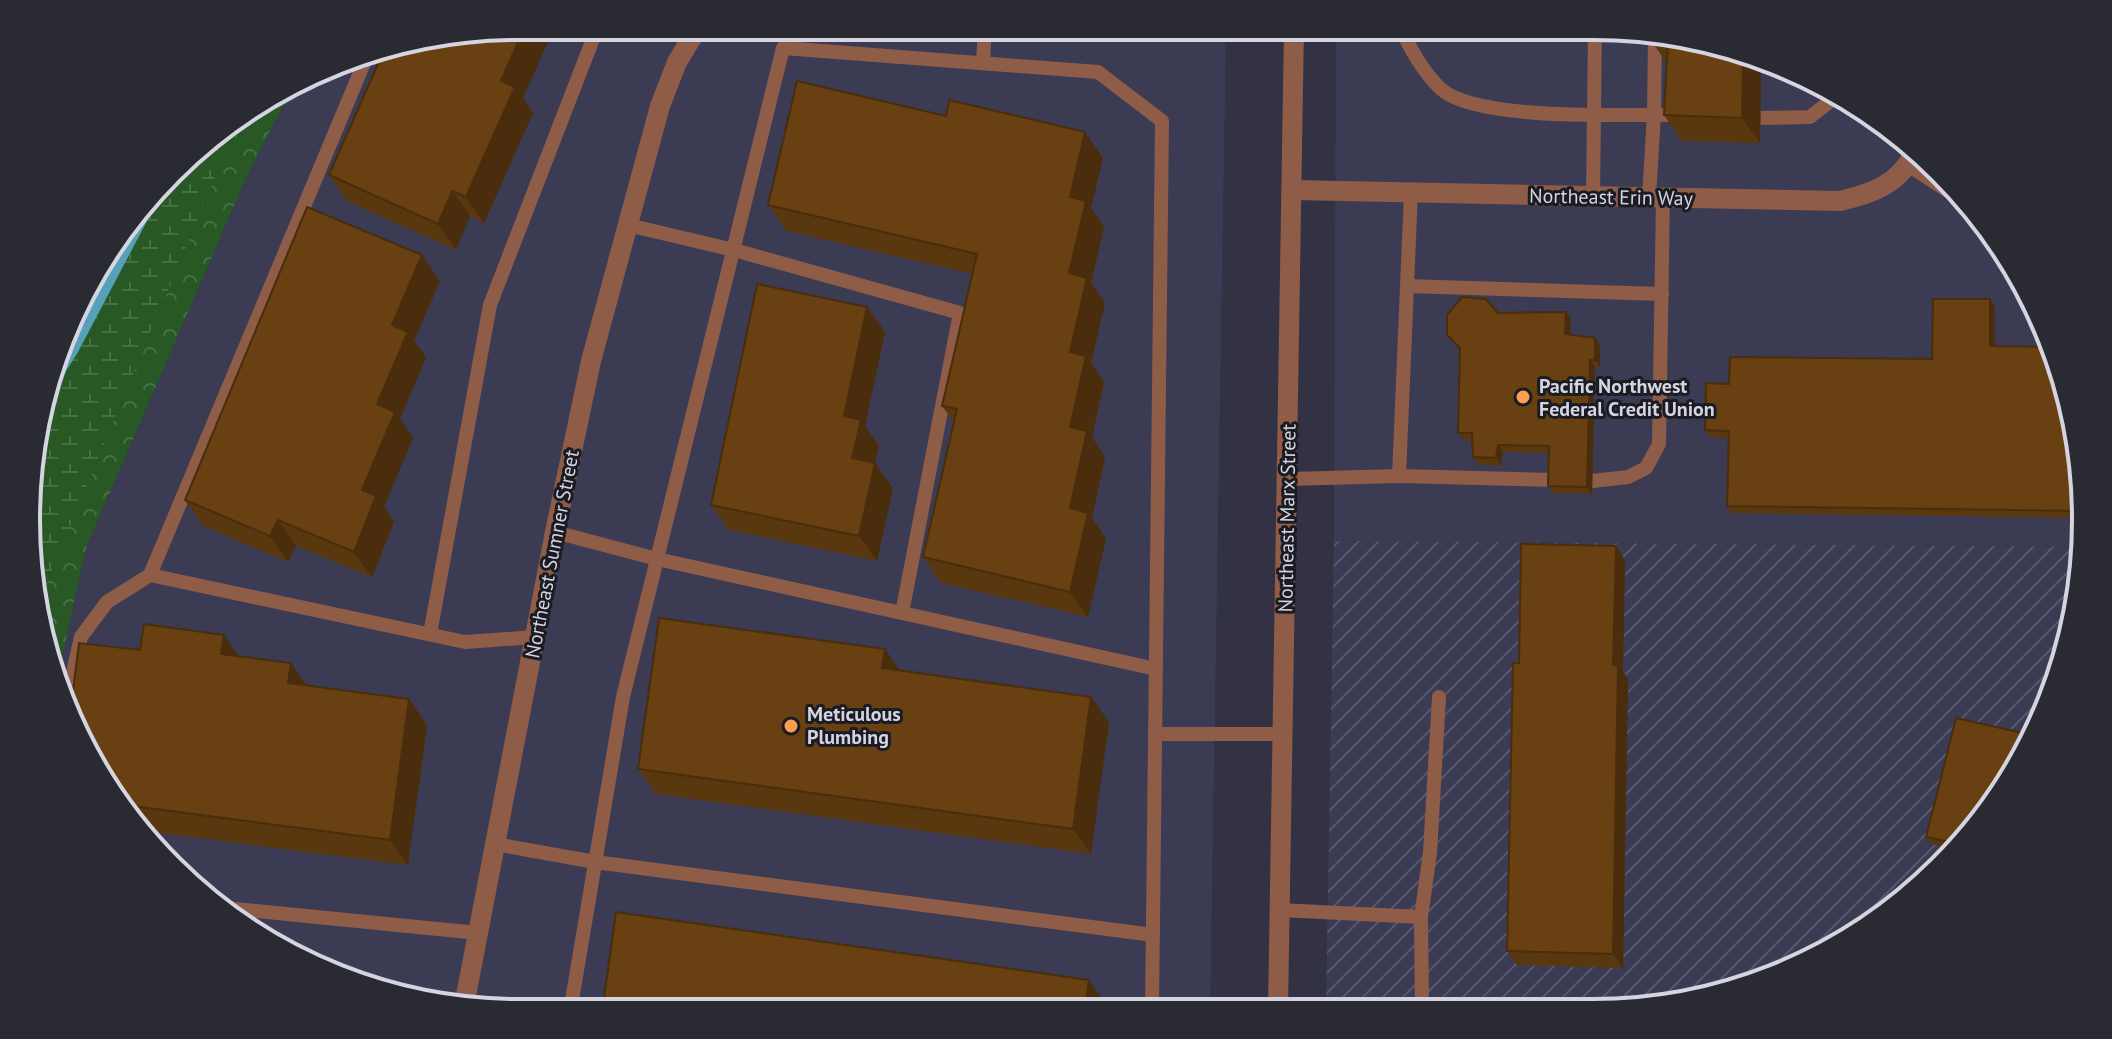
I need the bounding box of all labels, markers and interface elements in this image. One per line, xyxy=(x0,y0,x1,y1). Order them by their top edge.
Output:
street label: Northeast Erin Way xyxy=(1529,183,1694,211)
place label: Pacific Northwest Federal Credit Union xyxy=(1539,373,1715,422)
marker: Pacific Northwest Federal Credit Union xyxy=(1514,388,1532,406)
street label: Northeast Marx Street xyxy=(1272,423,1302,613)
street label: Northeast Sumner Street xyxy=(519,447,585,660)
place label: Meticulous Plumbing xyxy=(807,701,901,750)
marker: Meticulous Plumbing xyxy=(782,717,800,735)

